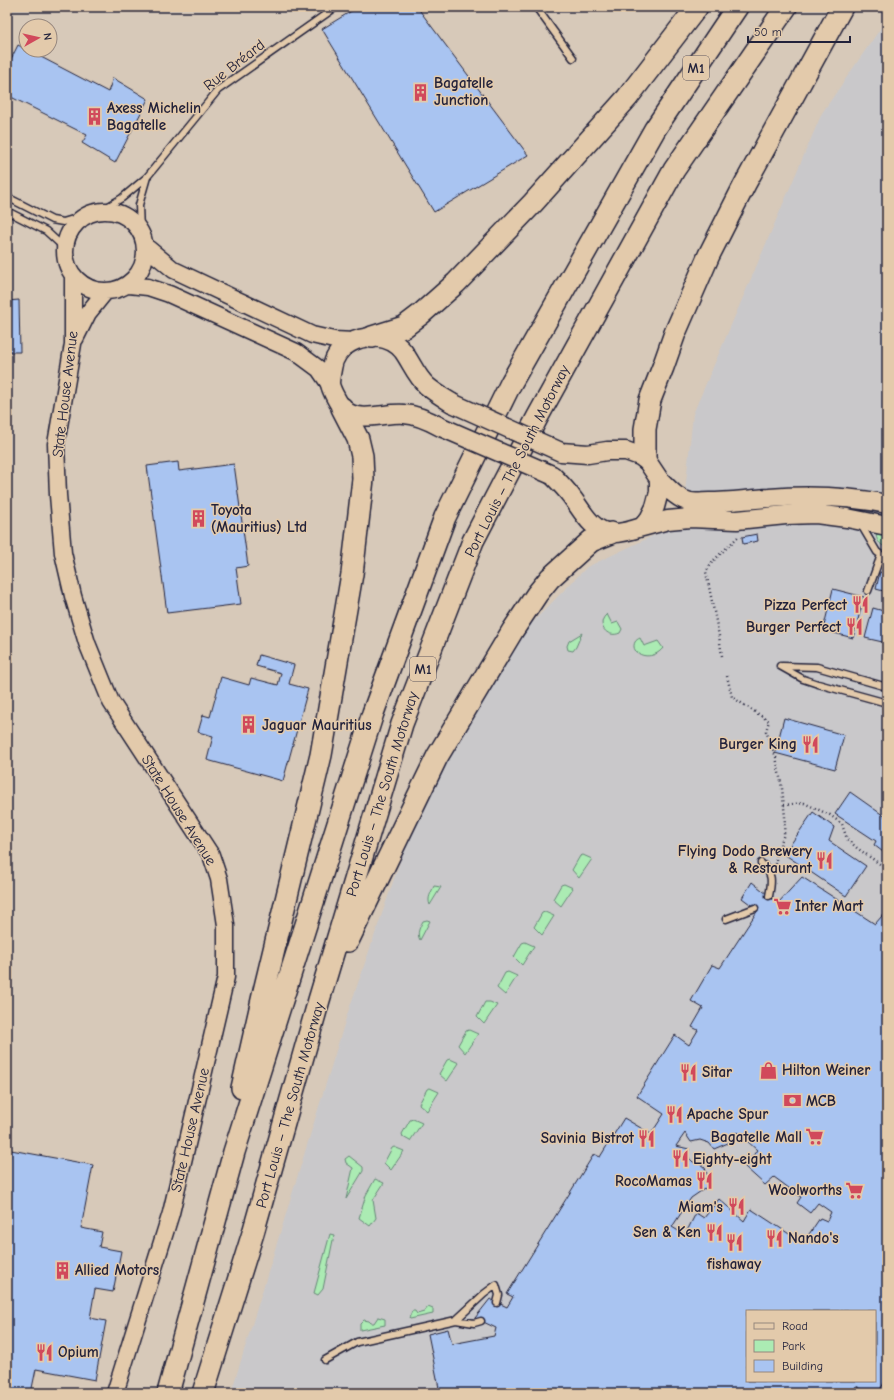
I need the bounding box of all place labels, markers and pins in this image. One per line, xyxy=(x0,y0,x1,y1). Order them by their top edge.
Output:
place label: Bagatelle Junction xyxy=(434,74,493,109)
building icon: Bagatelle Junction xyxy=(411,82,431,102)
place label: Axess Michelin Bagatelle xyxy=(107,99,201,134)
building icon: Axess Michelin Bagatelle xyxy=(84,107,104,127)
place label: Toyota (Mauritius) Ltd xyxy=(211,501,307,536)
building icon: Toyota (Mauritius) Ltd xyxy=(188,509,208,529)
restaurant icon: Pizza Perfect xyxy=(850,595,870,615)
place label: Pizza Perfect xyxy=(764,596,848,614)
restaurant icon: Burger Perfect xyxy=(844,617,864,637)
place label: Burger Perfect xyxy=(746,618,842,636)
building icon: Jaguar Mauritius xyxy=(239,715,259,735)
place label: Jaguar Mauritius xyxy=(262,716,372,734)
restaurant icon: Burger King xyxy=(800,734,820,754)
place label: Burger King xyxy=(719,735,797,753)
place label: Flying Dodo Brewery & Restaurant xyxy=(678,842,813,877)
restaurant icon: Flying Dodo Brewery & Restaurant xyxy=(815,850,835,870)
supermarket icon: Inter Mart xyxy=(772,896,792,916)
place label: Inter Mart xyxy=(795,897,864,915)
shop icon: Hilton Weiner xyxy=(759,1060,779,1080)
place label: Hilton Weiner xyxy=(782,1061,870,1079)
restaurant icon: Sitar xyxy=(679,1062,699,1082)
place label: Sitar xyxy=(702,1063,732,1081)
bank icon: MCB xyxy=(783,1091,803,1111)
place label: MCB xyxy=(806,1092,836,1110)
restaurant icon: Apache Spur xyxy=(664,1104,684,1124)
place label: Apache Spur xyxy=(687,1105,768,1123)
supermarket icon: Bagatelle Mall xyxy=(805,1127,825,1147)
restaurant icon: Savinia Bistrot xyxy=(637,1128,657,1148)
place label: Bagatelle Mall xyxy=(711,1128,802,1146)
place label: Savinia Bistrot xyxy=(541,1129,635,1147)
restaurant icon: Eighty-eight xyxy=(670,1149,690,1169)
place label: Eighty-eight xyxy=(693,1150,773,1168)
restaurant icon: RocoMamas xyxy=(695,1171,715,1191)
place label: RocoMamas xyxy=(615,1172,692,1190)
supermarket icon: Woolworths xyxy=(845,1180,865,1200)
place label: Woolworths xyxy=(769,1181,842,1199)
restaurant icon: Miam's xyxy=(726,1197,746,1217)
place label: Miam's xyxy=(678,1198,723,1216)
restaurant icon: Sen & Ken xyxy=(704,1222,724,1242)
place label: Sen & Ken xyxy=(633,1223,701,1241)
restaurant icon: Nando's xyxy=(765,1228,785,1248)
place label: Nando's xyxy=(788,1229,839,1247)
restaurant icon: fishaway xyxy=(724,1233,744,1253)
place label: fishaway xyxy=(706,1255,761,1273)
building icon: Allied Motors xyxy=(52,1260,72,1280)
place label: Allied Motors xyxy=(75,1261,159,1279)
restaurant icon: Opium xyxy=(35,1342,55,1362)
place label: Opium xyxy=(58,1343,99,1361)

